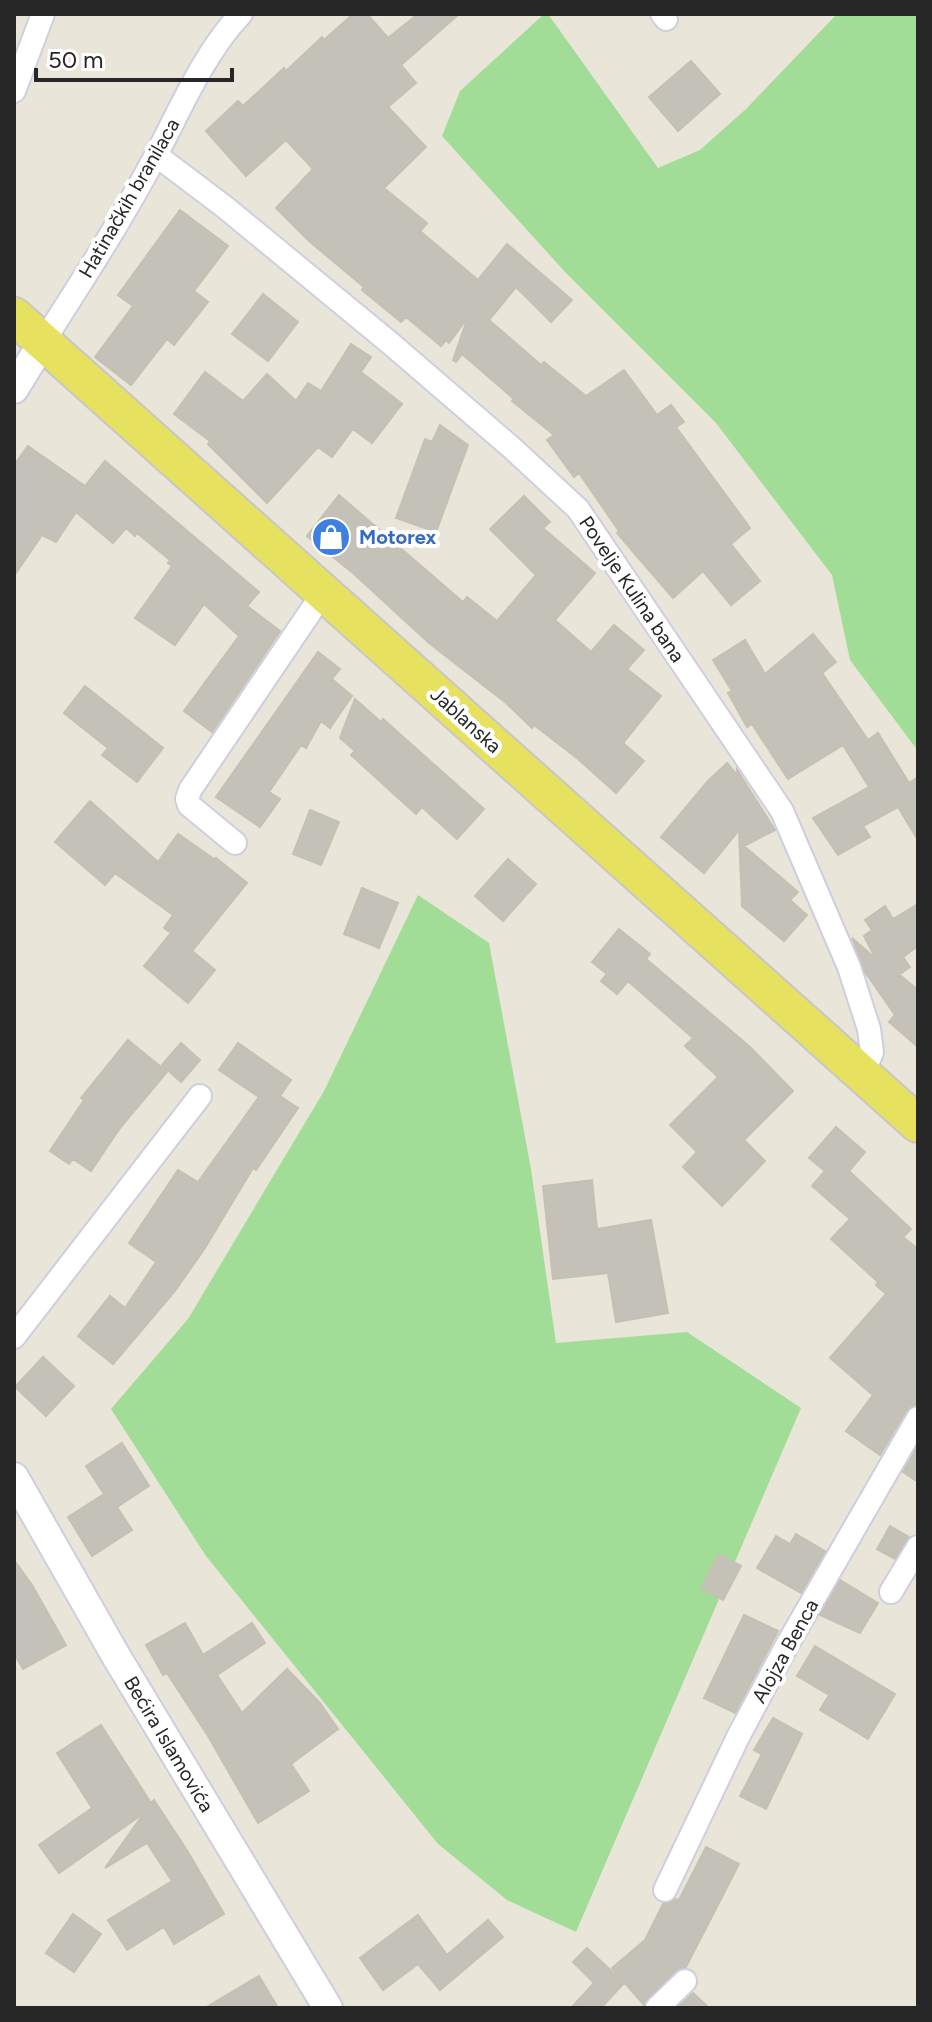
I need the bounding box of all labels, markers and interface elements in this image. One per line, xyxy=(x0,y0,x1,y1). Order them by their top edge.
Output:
scale bar xyxy=(36,32,232,82)
text: 50 m xyxy=(48,45,104,74)
street label: Hatinačkih branilaca xyxy=(74,114,184,282)
street label: Povelje Kulina bana xyxy=(574,511,690,667)
shop icon: Motorex xyxy=(310,516,352,558)
place label: Motorex xyxy=(359,525,437,549)
street label: Jablanska xyxy=(426,682,506,758)
street label: Alojza Benca xyxy=(747,1595,823,1707)
street label: Bećira Islamovića xyxy=(119,1672,219,1816)

